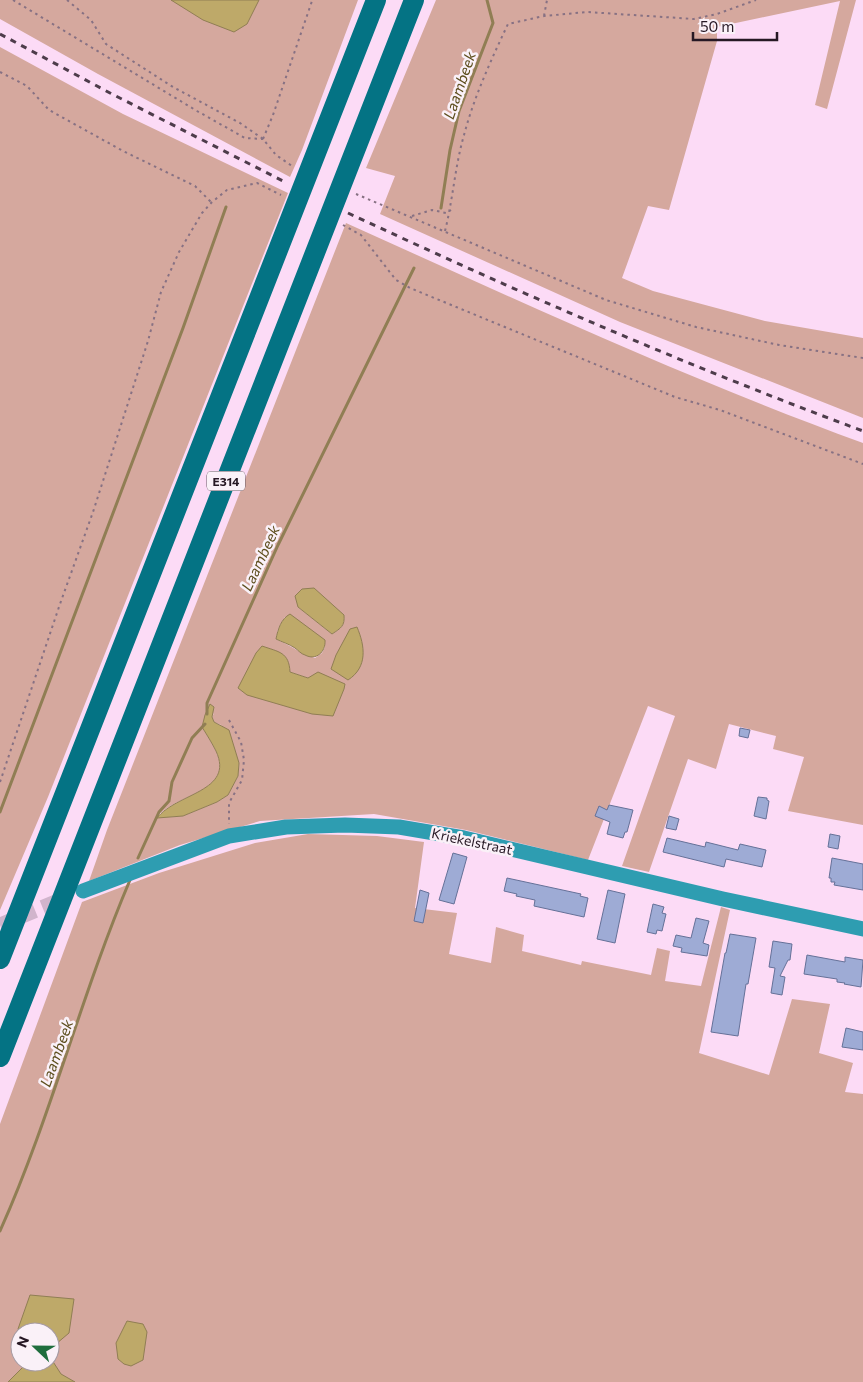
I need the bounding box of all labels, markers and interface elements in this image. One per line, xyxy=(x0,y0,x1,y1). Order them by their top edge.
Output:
scale bar xyxy=(693,10,777,42)
text: 50 m xyxy=(700,17,734,35)
water label: Laambeek xyxy=(439,48,479,121)
road number: E314 xyxy=(207,472,245,491)
water label: Laambeek xyxy=(237,522,283,594)
street label: Kriekelstraat xyxy=(430,824,514,858)
water label: Laambeek xyxy=(36,1016,77,1089)
north arrow xyxy=(10,1322,60,1372)
text: N xyxy=(13,1334,32,1350)

